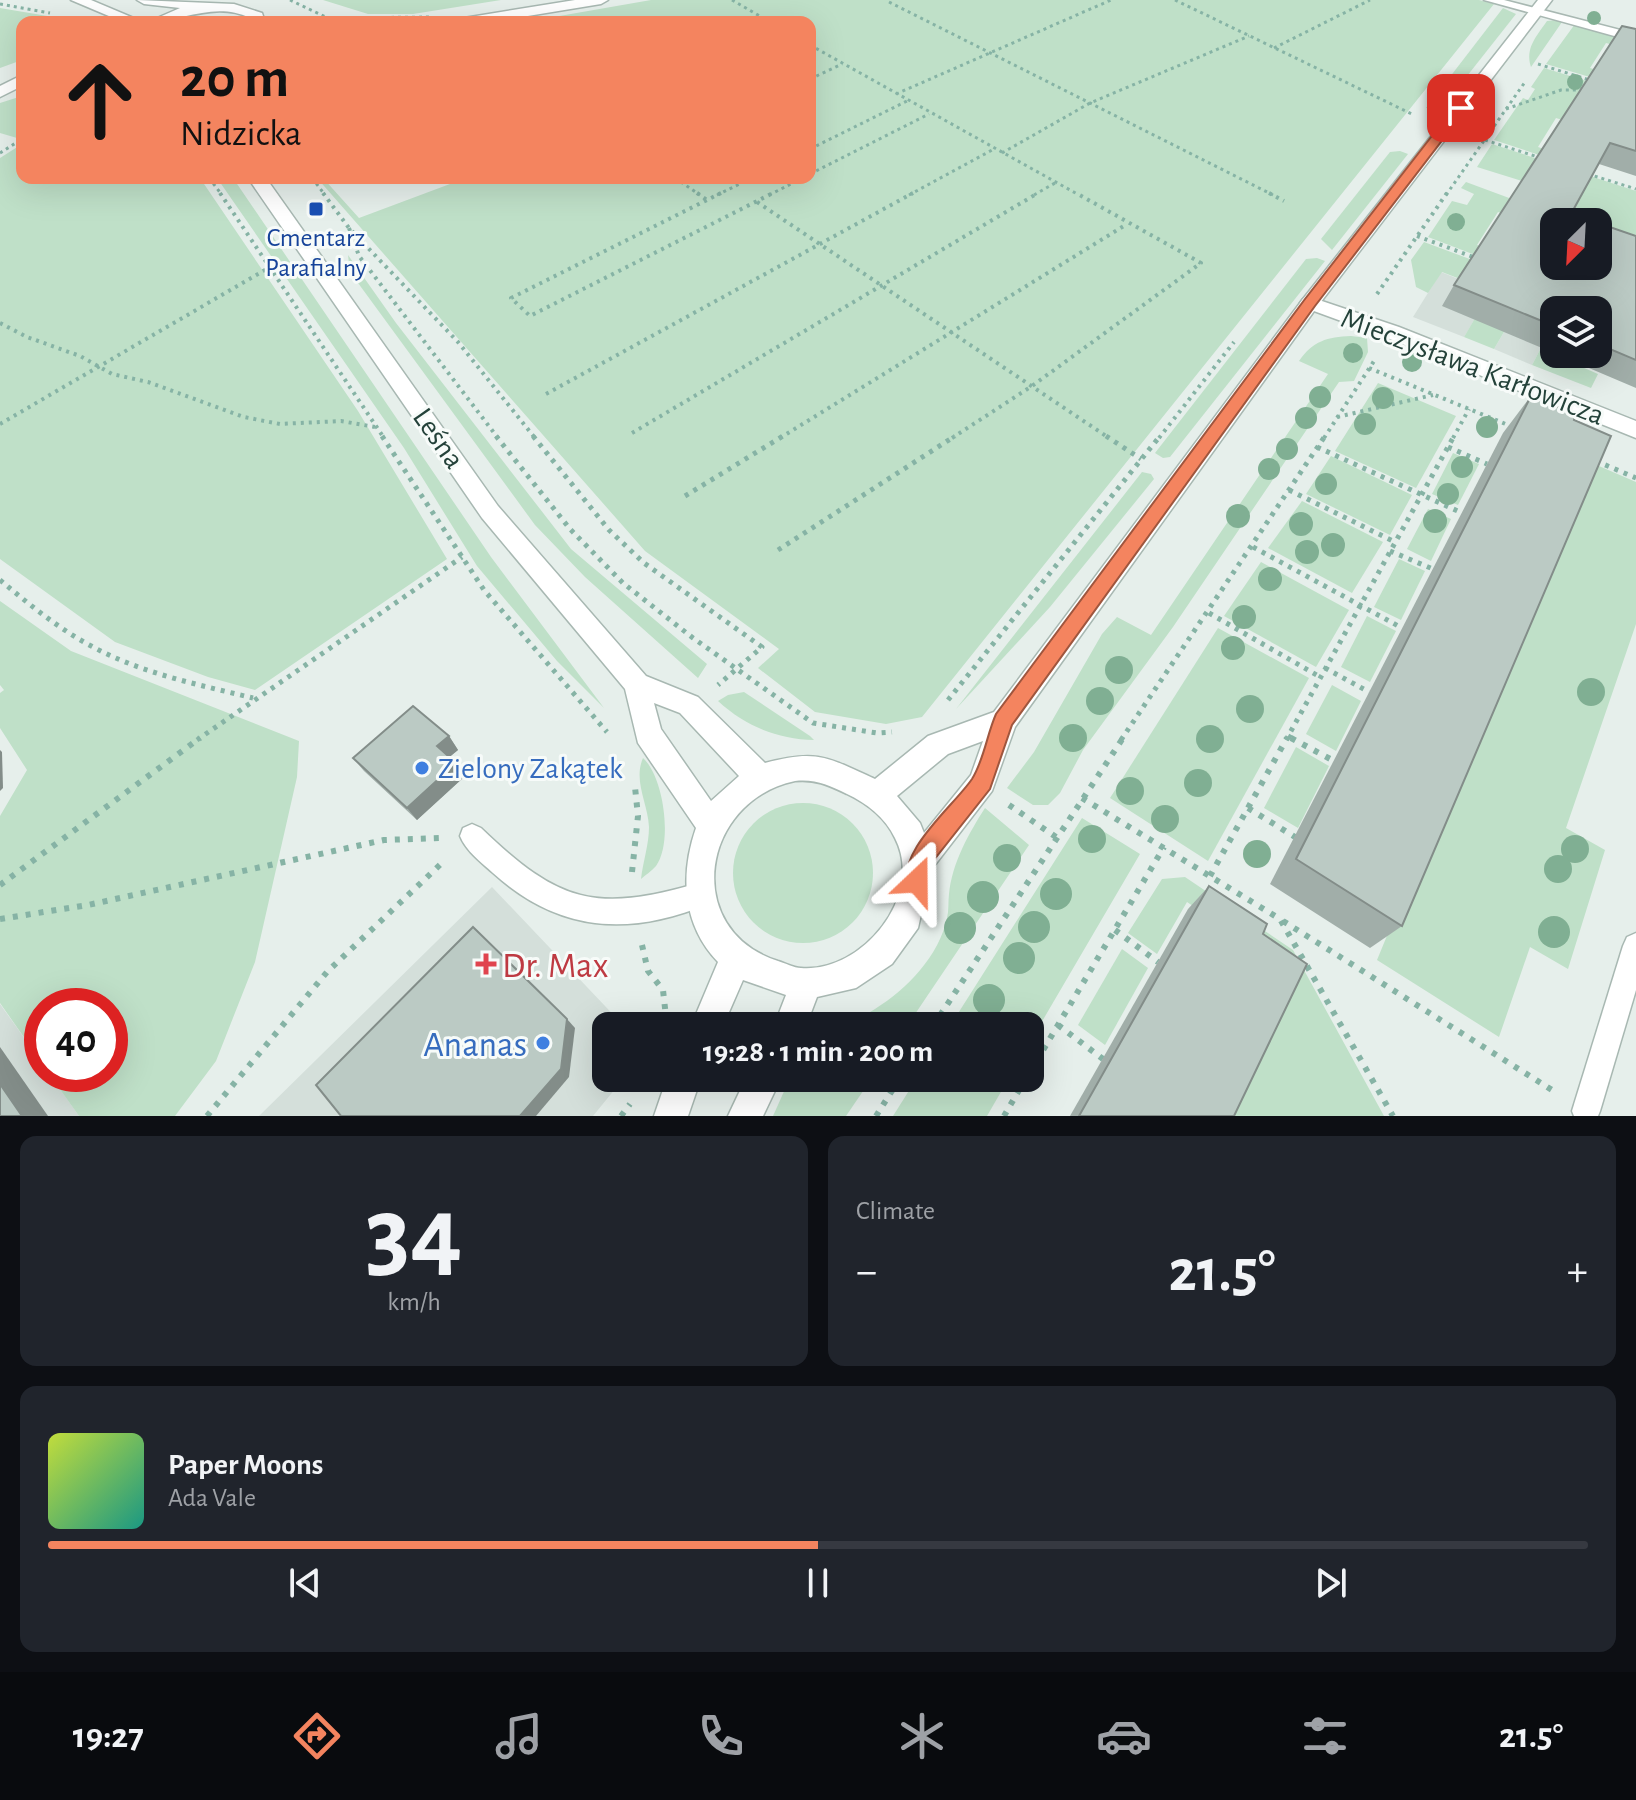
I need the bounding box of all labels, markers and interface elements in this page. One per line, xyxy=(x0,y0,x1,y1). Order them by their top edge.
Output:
icon: ahead xyxy=(48,48,152,152)
text: 20 m xyxy=(180,51,289,107)
pin xyxy=(1427,74,1495,142)
icon: arrive xyxy=(1439,86,1483,130)
text: Nidzicka xyxy=(180,116,302,152)
marker: Cmentarz Parafialny xyxy=(307,200,325,218)
north arrow xyxy=(1540,208,1612,280)
map controls xyxy=(1540,208,1612,368)
place label: Cmentarz Parafialny xyxy=(265,225,367,281)
button: layers xyxy=(1540,296,1612,368)
street label: Mieczysława Karłowicza xyxy=(1337,303,1608,431)
street label: Leśna xyxy=(407,403,469,474)
place label: Zielony Zakątek xyxy=(438,754,623,784)
marker: Zielony Zakątek xyxy=(413,759,431,777)
position arrow xyxy=(875,839,959,923)
place label: Dr. Max xyxy=(502,948,609,984)
marker: Dr. Max xyxy=(477,955,495,973)
speed limit sign: 40 xyxy=(24,988,128,1092)
place label: Ananas xyxy=(423,1027,527,1063)
marker: Ananas xyxy=(534,1034,552,1052)
text: 19:28 · 1 min · 200 m xyxy=(703,1037,933,1067)
text: 34 xyxy=(365,1183,463,1287)
text: Climate xyxy=(856,1198,935,1224)
text: 21.5° xyxy=(1168,1242,1276,1302)
text: − xyxy=(856,1250,877,1294)
text: + xyxy=(1567,1250,1588,1294)
text: km/h xyxy=(387,1289,441,1315)
text: Paper Moons xyxy=(168,1450,323,1480)
text: Ada Vale xyxy=(168,1485,256,1511)
icon: previous xyxy=(283,1561,327,1605)
icon: pause xyxy=(796,1561,840,1605)
icon: next xyxy=(1309,1561,1353,1605)
icon: directions xyxy=(289,1708,345,1764)
icon: music xyxy=(491,1708,547,1764)
icon: phone xyxy=(693,1708,749,1764)
icon: climate xyxy=(894,1708,950,1764)
icon: car xyxy=(1096,1708,1152,1764)
icon: filters xyxy=(1297,1708,1353,1764)
text: 19:27 xyxy=(73,1718,144,1754)
text: 21.5° xyxy=(1499,1718,1563,1754)

